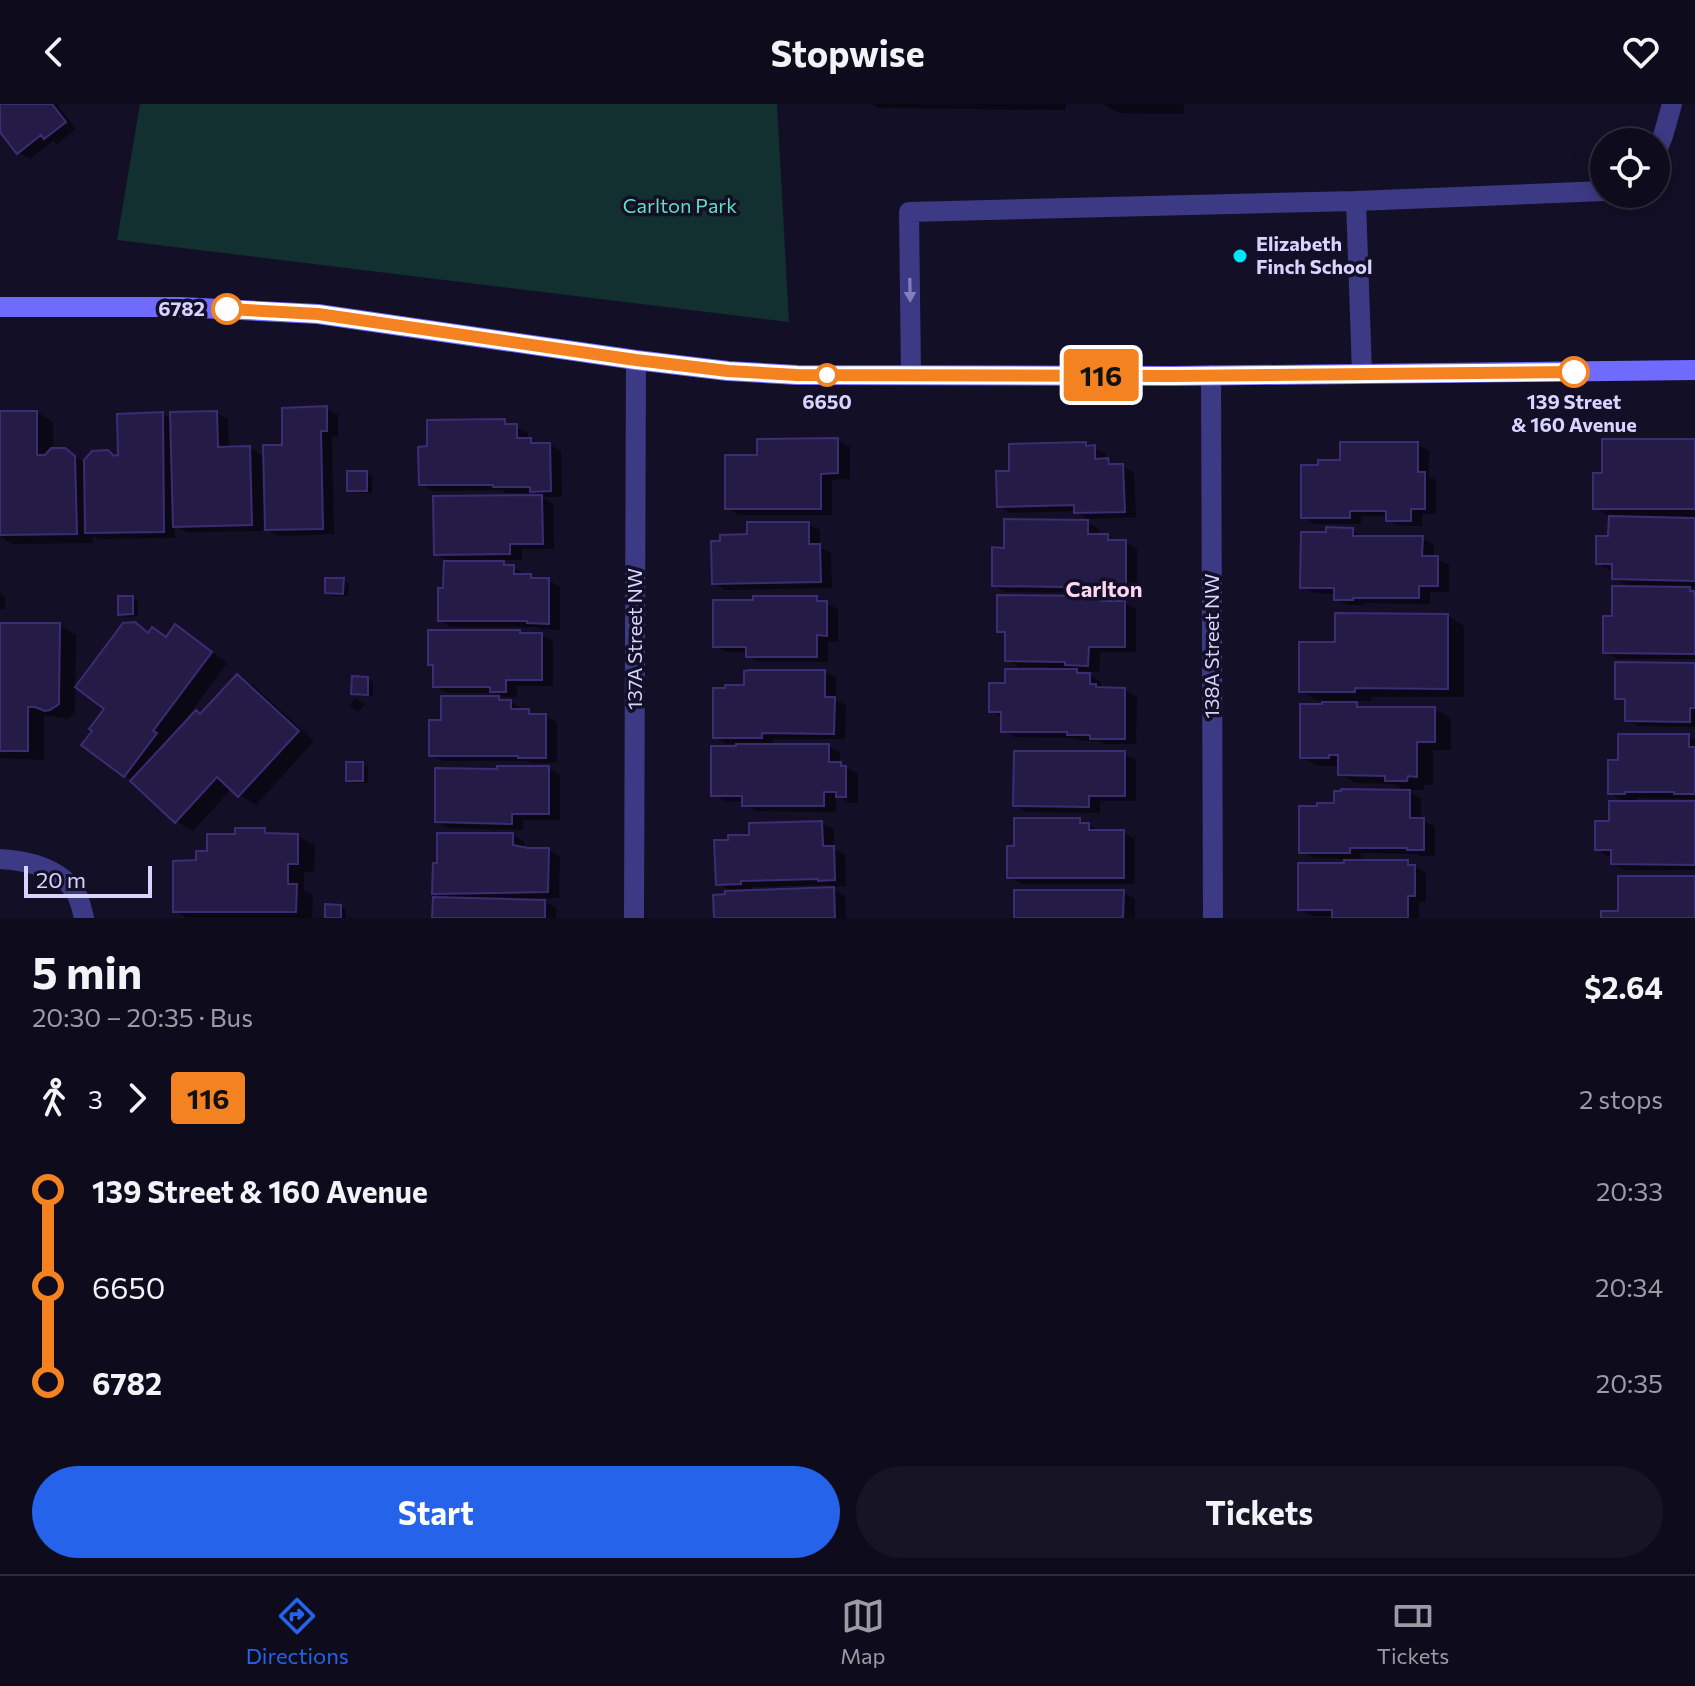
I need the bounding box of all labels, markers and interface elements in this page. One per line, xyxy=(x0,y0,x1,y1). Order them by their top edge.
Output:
icon: back xyxy=(32,30,76,74)
text: Stopwise xyxy=(770,30,925,74)
icon: heart xyxy=(1619,30,1663,74)
map controls xyxy=(1590,128,1670,208)
button: locate xyxy=(1590,128,1670,208)
park label: Carlton Park xyxy=(623,193,737,217)
place label: Elizabeth Finch School xyxy=(1256,231,1372,278)
marker: Elizabeth Finch School xyxy=(1231,247,1249,265)
one-way arrow xyxy=(904,278,916,303)
marker: 6782 xyxy=(212,294,242,324)
place label: 6782 xyxy=(158,296,205,320)
line badge: 116 xyxy=(1055,349,1147,401)
marker: 139 Street & 160 Avenue xyxy=(1559,357,1589,387)
text: 116 xyxy=(1080,358,1122,392)
marker: 6650 xyxy=(816,364,838,386)
place label: 6650 xyxy=(802,389,852,413)
place label: 139 Street & 160 Avenue xyxy=(1511,389,1637,436)
street label: 137A Street NW xyxy=(622,568,646,710)
street label: 138A Street NW xyxy=(1199,573,1223,719)
district label: Carlton xyxy=(1066,575,1142,602)
scale bar xyxy=(24,862,152,898)
text: 20 m xyxy=(36,866,86,893)
text: 5 min xyxy=(32,944,142,998)
text: $2.64 xyxy=(1584,968,1663,1005)
text: 20:30 – 20:35 · Bus xyxy=(32,1001,253,1032)
icon: walk xyxy=(32,1076,76,1120)
icon: forward xyxy=(115,1076,159,1120)
text: 116 xyxy=(187,1081,229,1115)
text: 3 xyxy=(88,1083,103,1114)
text: 2 stops xyxy=(1579,1083,1663,1114)
text: 139 Street & 160 Avenue xyxy=(92,1172,428,1209)
text: 20:33 xyxy=(1596,1175,1663,1206)
text: 6650 xyxy=(92,1268,165,1305)
text: 20:34 xyxy=(1595,1271,1663,1302)
text: 6782 xyxy=(92,1364,162,1401)
text: 20:35 xyxy=(1596,1367,1663,1398)
button: Start xyxy=(32,1466,840,1558)
button: Tickets xyxy=(856,1466,1663,1558)
tab: Directions xyxy=(246,1594,349,1669)
tab: Map xyxy=(840,1594,886,1669)
tab: Tickets xyxy=(1377,1594,1449,1669)

